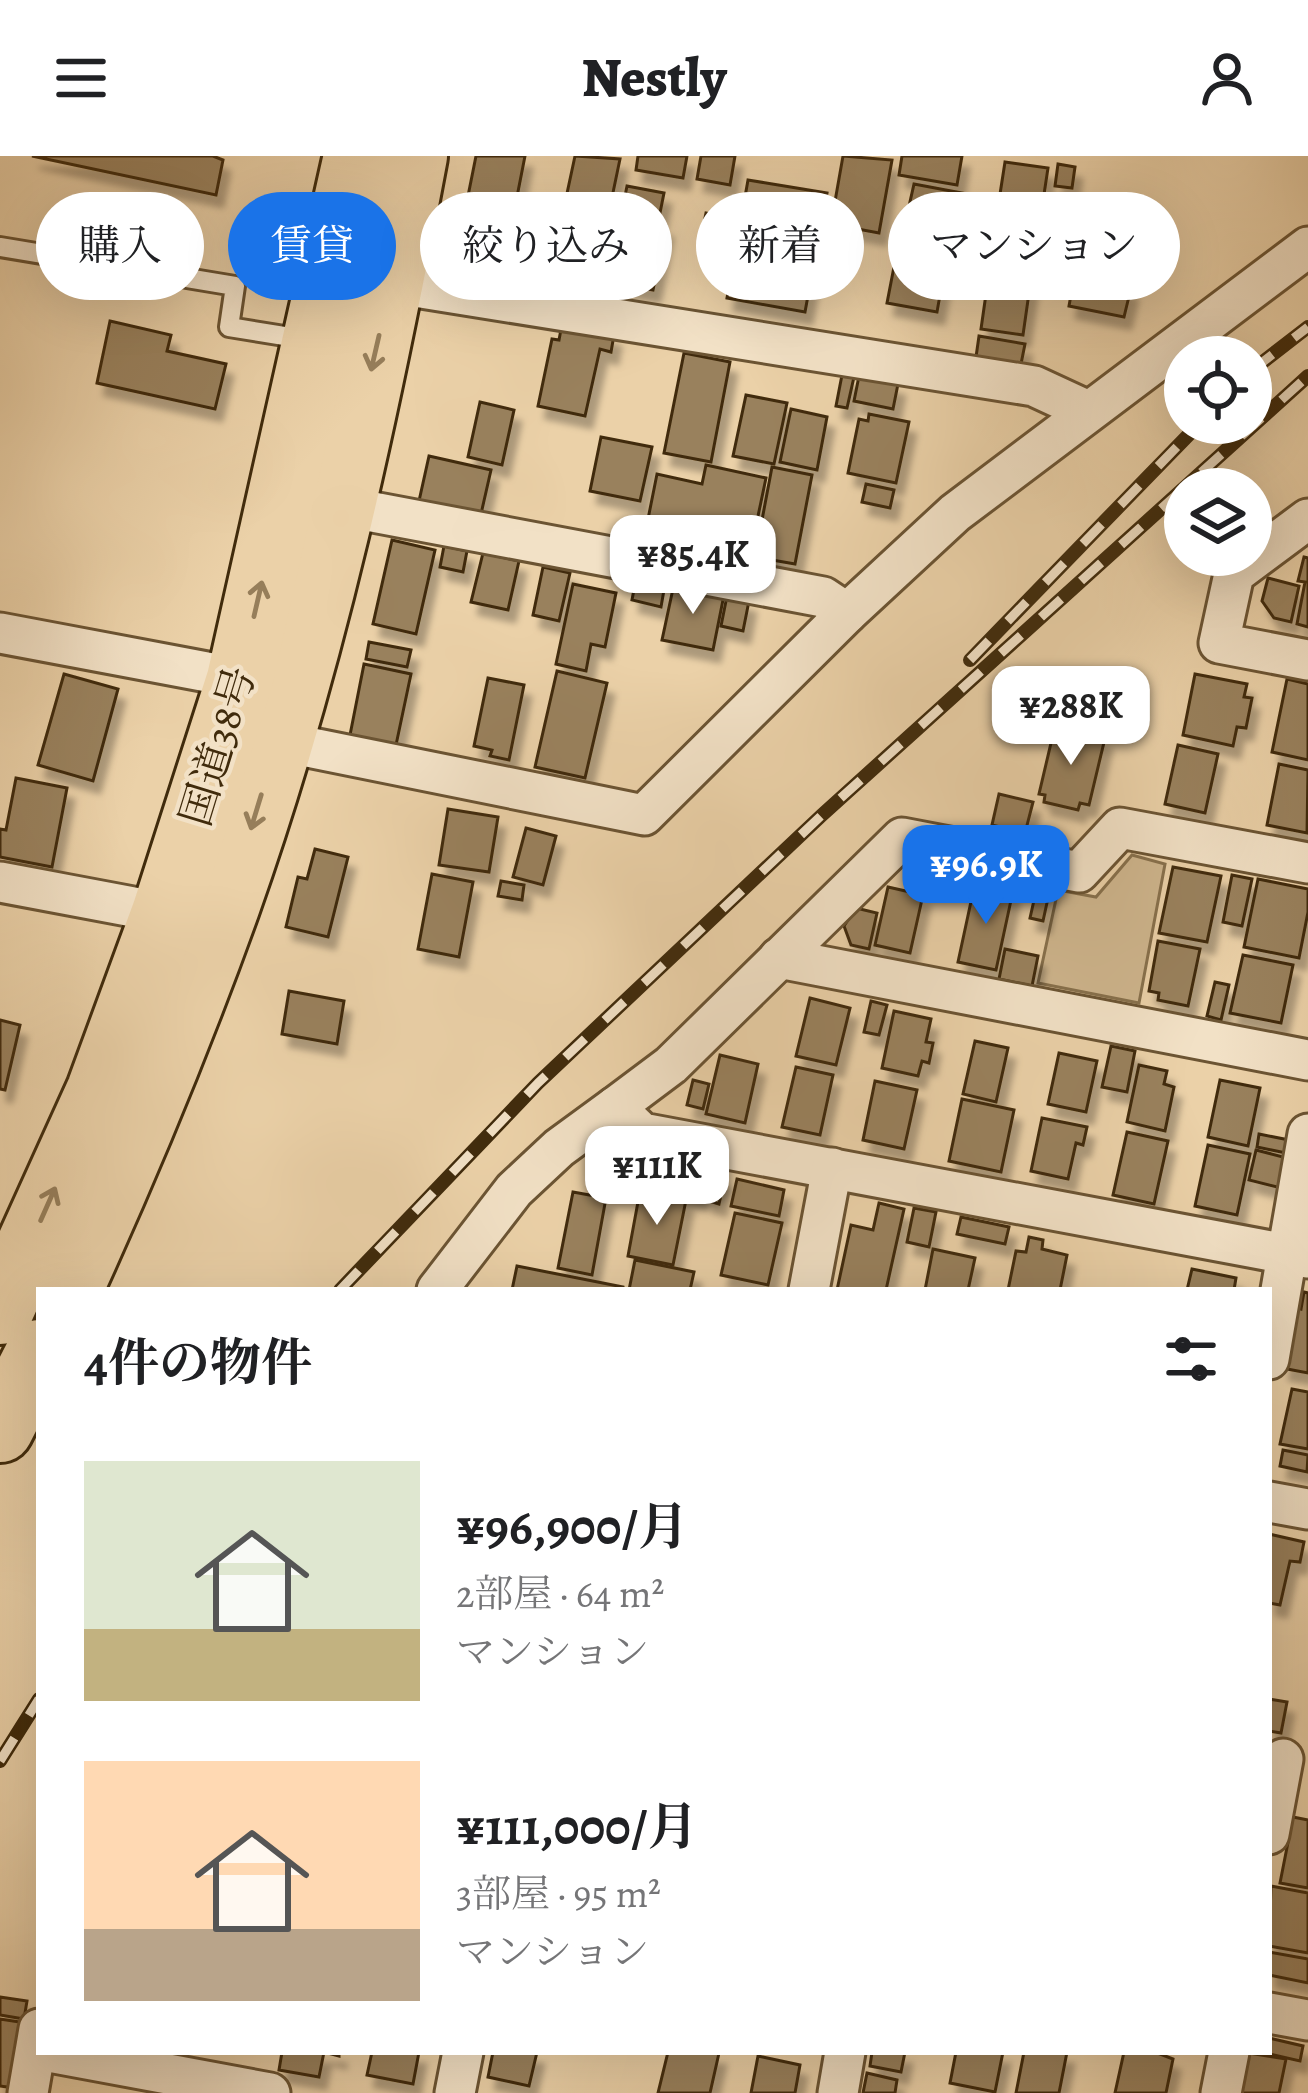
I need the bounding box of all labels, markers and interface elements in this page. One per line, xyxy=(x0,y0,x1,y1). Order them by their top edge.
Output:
text: Nestly xyxy=(582,41,726,115)
icon: menu xyxy=(48,45,114,111)
icon: person xyxy=(1194,45,1260,111)
chip: 購入 xyxy=(36,192,204,300)
chip: 賃貸 xyxy=(228,192,396,300)
chip: 絞り込み xyxy=(420,192,672,300)
chip: 新着 xyxy=(696,192,864,300)
chip: マンション xyxy=(888,192,1180,300)
one-way arrow xyxy=(362,334,385,372)
map controls xyxy=(1164,336,1272,576)
button: locate xyxy=(1164,336,1272,444)
button: layers xyxy=(1164,468,1272,576)
pin: ¥85.4K xyxy=(595,515,791,617)
text: ¥85.4K xyxy=(637,527,749,580)
one-way arrow xyxy=(248,580,271,618)
street label: 国道38号 xyxy=(166,659,269,833)
pin: ¥288K xyxy=(987,666,1155,768)
text: ¥288K xyxy=(1019,678,1123,731)
one-way arrow xyxy=(244,792,266,830)
pin: ¥96.9K xyxy=(888,825,1084,927)
text: ¥96.9K xyxy=(929,837,1043,890)
pin: ¥111K xyxy=(573,1126,741,1228)
text: ¥111K xyxy=(612,1138,702,1191)
one-way arrow xyxy=(39,1187,61,1223)
icon: filters xyxy=(1158,1326,1224,1392)
text: 4件の物件 xyxy=(84,1328,312,1398)
text: ¥96,900/月 xyxy=(456,1492,689,1562)
icon: home xyxy=(180,1509,324,1653)
text: 2部屋 · 64 m² xyxy=(456,1567,664,1620)
text: マンション xyxy=(456,1625,649,1678)
text: ¥111,000/月 xyxy=(456,1792,699,1862)
icon: home xyxy=(180,1809,324,1953)
text: 3部屋 · 95 m² xyxy=(456,1867,661,1920)
text: マンション xyxy=(456,1925,649,1978)

